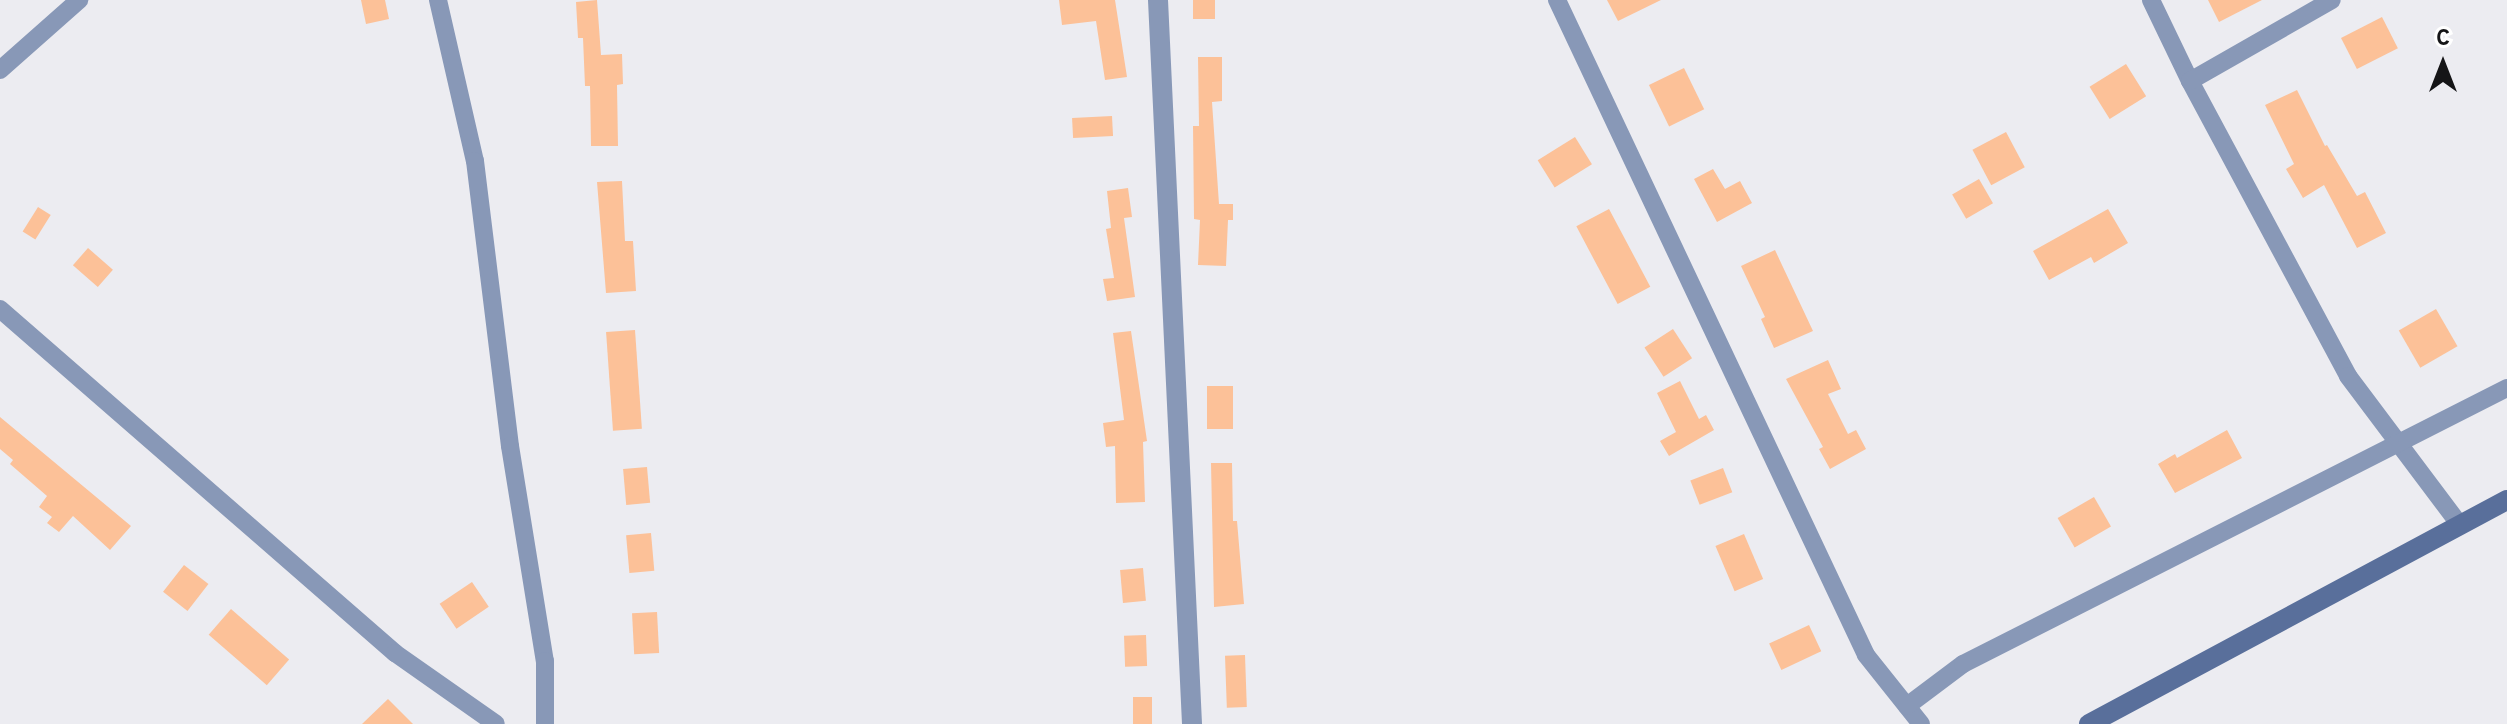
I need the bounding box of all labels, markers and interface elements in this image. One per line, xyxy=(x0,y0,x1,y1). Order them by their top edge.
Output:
north arrow xyxy=(2403,24,2483,104)
text: С xyxy=(2436,26,2450,53)

